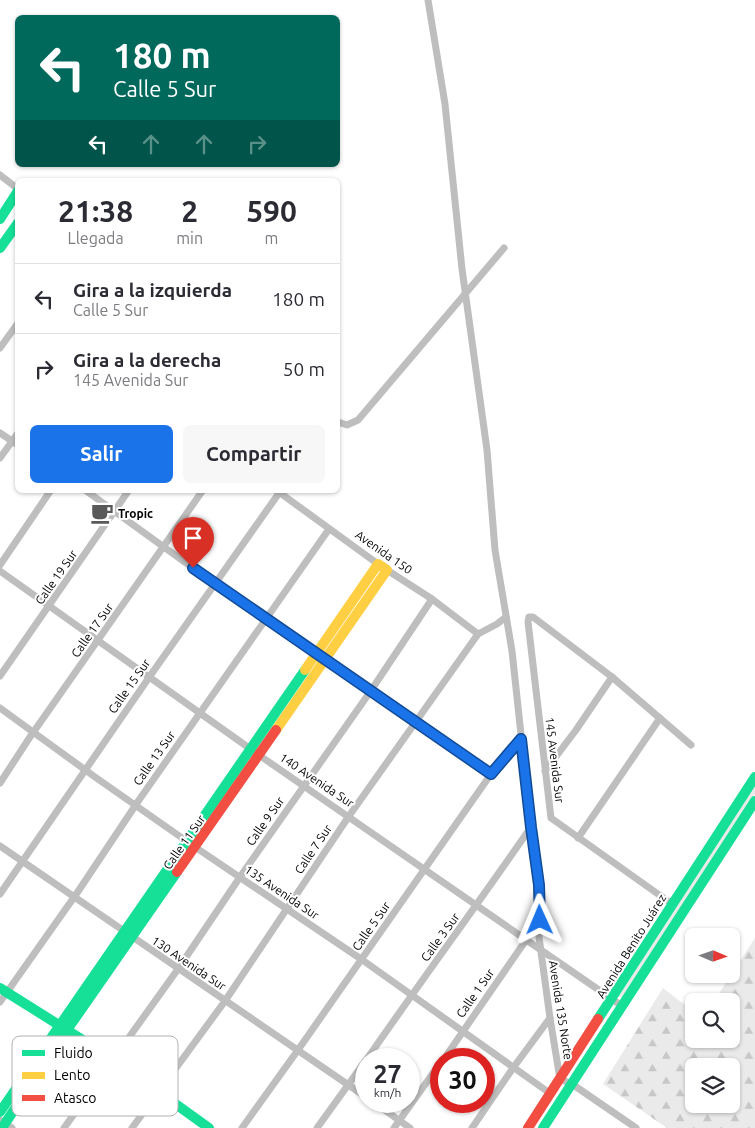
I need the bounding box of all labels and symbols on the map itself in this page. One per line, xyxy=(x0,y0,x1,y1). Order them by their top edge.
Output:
cafe icon: Tropic xyxy=(89,500,115,526)
place label: Tropic xyxy=(118,507,153,520)
pin xyxy=(172,517,214,568)
street label: Avenida 150 xyxy=(353,528,415,576)
street label: Calle 19 Sur xyxy=(33,547,80,607)
street label: Calle 17 Sur xyxy=(69,600,116,660)
street label: Calle 15 Sur xyxy=(106,656,153,716)
street label: 145 Avenida Sur xyxy=(543,716,567,804)
street label: Calle 13 Sur xyxy=(131,728,178,788)
street label: 140 Avenida Sur xyxy=(277,750,357,810)
street label: Calle 9 Sur xyxy=(243,794,287,848)
street label: Calle 11 Sur xyxy=(161,812,208,872)
street label: Calle 7 Sur xyxy=(292,822,334,876)
street label: 135 Avenida Sur xyxy=(242,862,322,922)
street label: Avenida Benito Juárez xyxy=(594,891,669,1000)
position arrow xyxy=(513,893,565,945)
street label: Calle 5 Sur xyxy=(349,899,393,953)
street label: Calle 3 Sur xyxy=(418,910,462,964)
north arrow xyxy=(685,928,740,982)
street label: 130 Avenida Sur xyxy=(149,933,229,993)
street label: Avenida 135 Norte xyxy=(547,959,575,1061)
street label: Calle 1 Sur xyxy=(453,966,497,1020)
legend xyxy=(12,1036,178,1116)
text: Fluido xyxy=(54,1045,93,1061)
speed limit sign: 30 xyxy=(430,1048,495,1113)
text: Lento xyxy=(54,1067,91,1083)
text: Atasco xyxy=(54,1090,97,1106)

